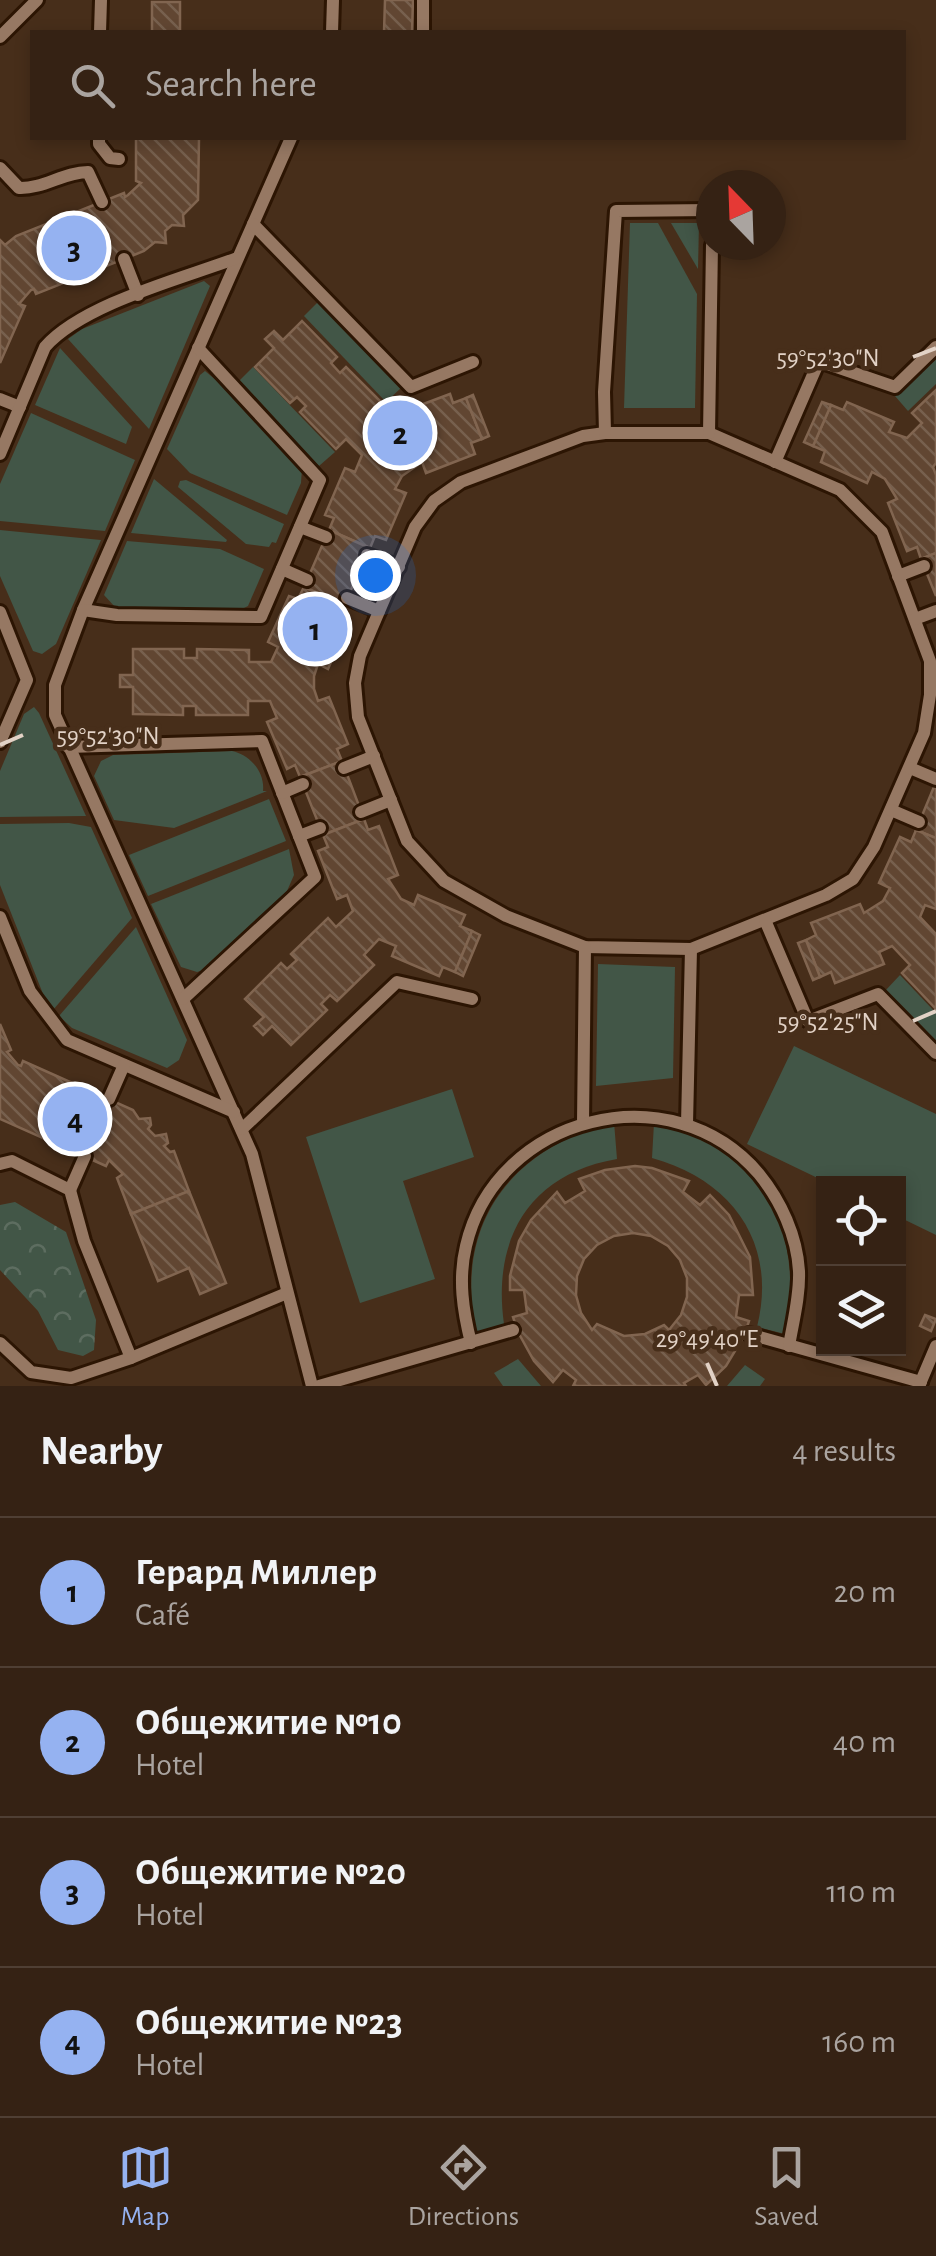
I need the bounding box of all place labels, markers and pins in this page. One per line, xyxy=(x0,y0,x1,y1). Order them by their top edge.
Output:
pin: 3 xyxy=(42,210,106,286)
pin: 2 xyxy=(368,396,432,470)
pin: 1 xyxy=(282,592,348,666)
pin: 4 xyxy=(42,1082,108,1156)

